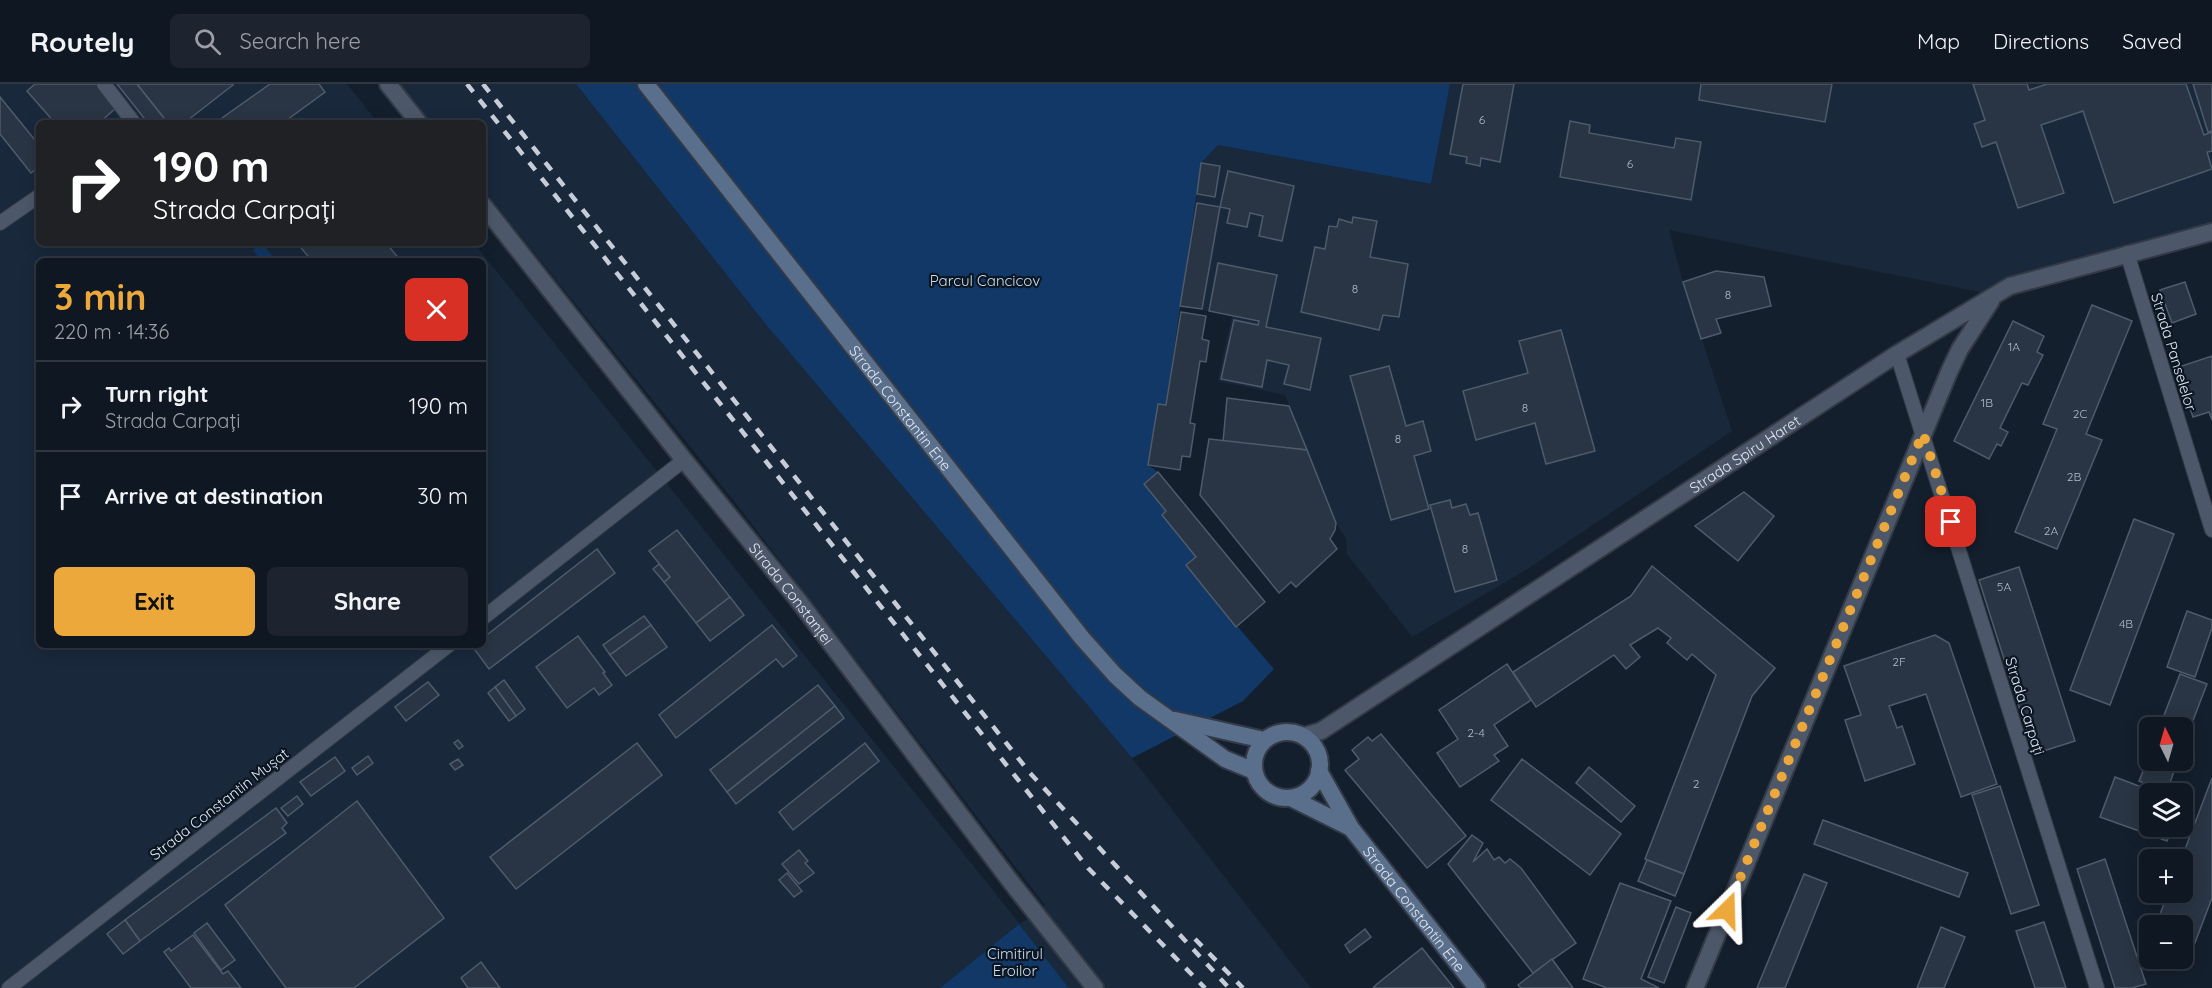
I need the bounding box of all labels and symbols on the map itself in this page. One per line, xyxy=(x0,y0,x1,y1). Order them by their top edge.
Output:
house number: 6 xyxy=(1479,112,1486,127)
house number: 6 xyxy=(1627,156,1634,171)
park label: Parcul Cancicov xyxy=(930,271,1040,290)
house number: 8 xyxy=(1352,281,1358,296)
house number: 8 xyxy=(1725,287,1731,302)
street label: Strada Panselelor xyxy=(2147,291,2201,414)
house number: 1A xyxy=(2008,339,2020,354)
street label: Strada Constantin Ene xyxy=(845,341,956,474)
house number: 1B xyxy=(1981,395,1993,410)
house number: 8 xyxy=(1522,400,1528,415)
house number: 2C xyxy=(2073,406,2087,421)
street label: Strada Spiru Haret xyxy=(1686,411,1804,497)
house number: 8 xyxy=(1395,431,1401,446)
house number: 2B xyxy=(2067,469,2081,484)
pin xyxy=(1925,496,1976,547)
house number: 2A xyxy=(2044,523,2058,538)
street label: Strada Constanței xyxy=(745,538,838,648)
house number: 8 xyxy=(1462,541,1468,556)
house number: 5A xyxy=(1997,579,2011,594)
house number: 4B xyxy=(2119,616,2133,631)
house number: 2F xyxy=(1892,654,1906,669)
street label: Strada Carpați xyxy=(2001,655,2049,757)
north arrow xyxy=(2139,717,2193,771)
house number: 2-4 xyxy=(1467,725,1485,740)
street label: Strada Constantin Mușat xyxy=(146,744,292,864)
house number: 2 xyxy=(1693,776,1700,791)
street label: Strada Constantin Ene xyxy=(1359,842,1470,975)
position arrow xyxy=(1695,878,1759,942)
park label: Cimitirul Eroilor xyxy=(987,944,1043,980)

